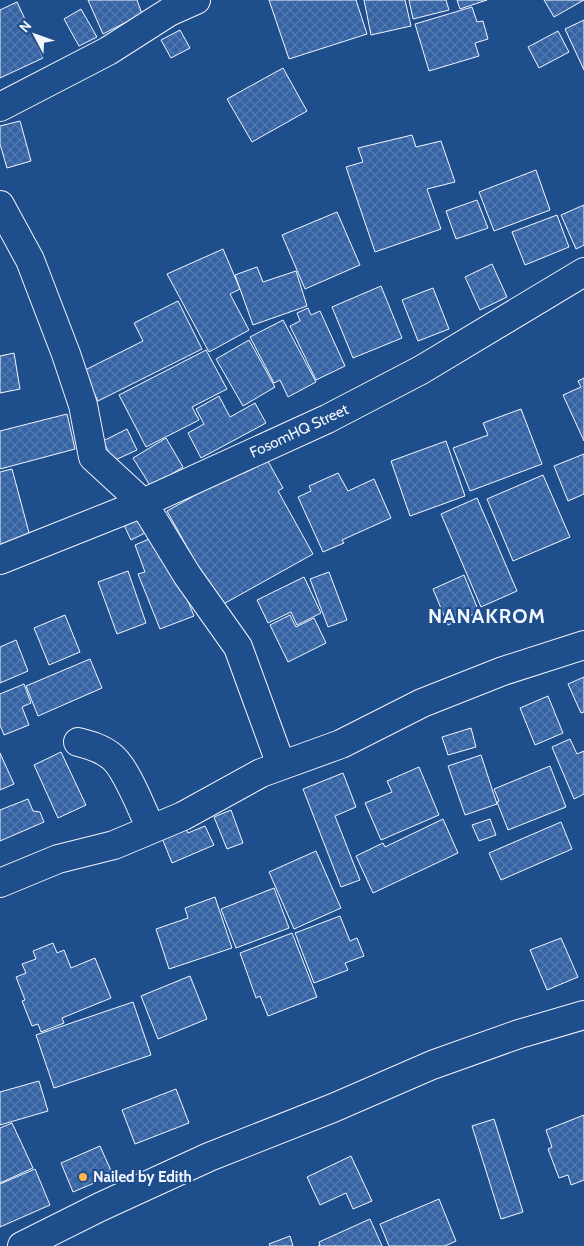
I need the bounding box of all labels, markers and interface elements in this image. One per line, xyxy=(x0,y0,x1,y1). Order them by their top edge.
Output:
north arrow xyxy=(10,10,60,60)
text: N xyxy=(15,17,35,36)
street label: FosomHQ Street xyxy=(247,400,351,462)
district label: NANAKROM xyxy=(428,604,546,628)
place label: Nailed by Edith xyxy=(93,1168,192,1186)
marker: Nailed by Edith xyxy=(77,1171,89,1183)

